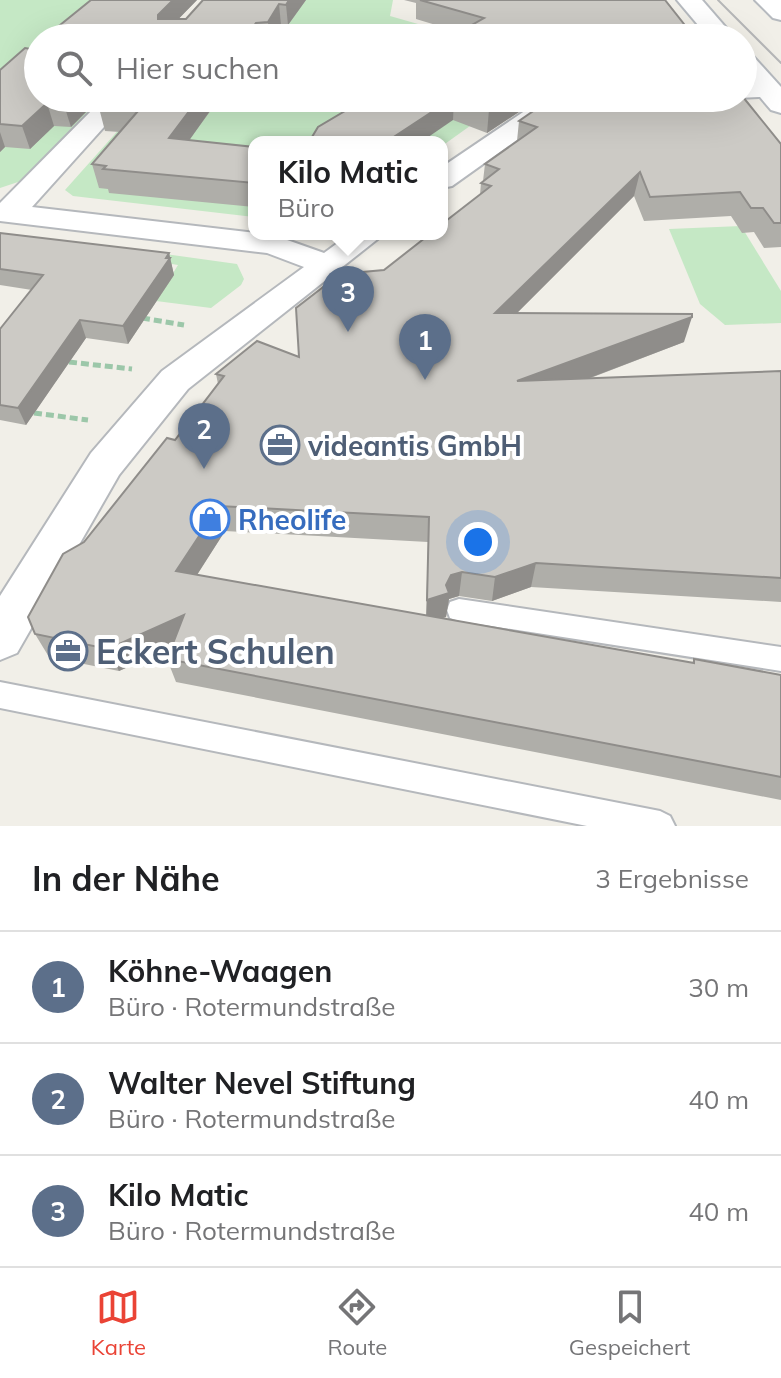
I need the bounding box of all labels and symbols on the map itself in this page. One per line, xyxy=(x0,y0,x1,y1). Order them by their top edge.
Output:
pin: 3 xyxy=(322,266,374,332)
pin: 1 xyxy=(399,314,451,380)
pin: 2 xyxy=(178,403,230,469)
office icon: videantis GmbH xyxy=(259,424,301,466)
place label: videantis GmbH xyxy=(307,428,522,463)
shop icon: Rheolife xyxy=(189,498,231,540)
place label: Rheolife xyxy=(238,502,346,537)
your location xyxy=(458,522,498,562)
office icon: Eckert Schulen xyxy=(47,630,89,672)
place label: Eckert Schulen xyxy=(96,630,335,673)

